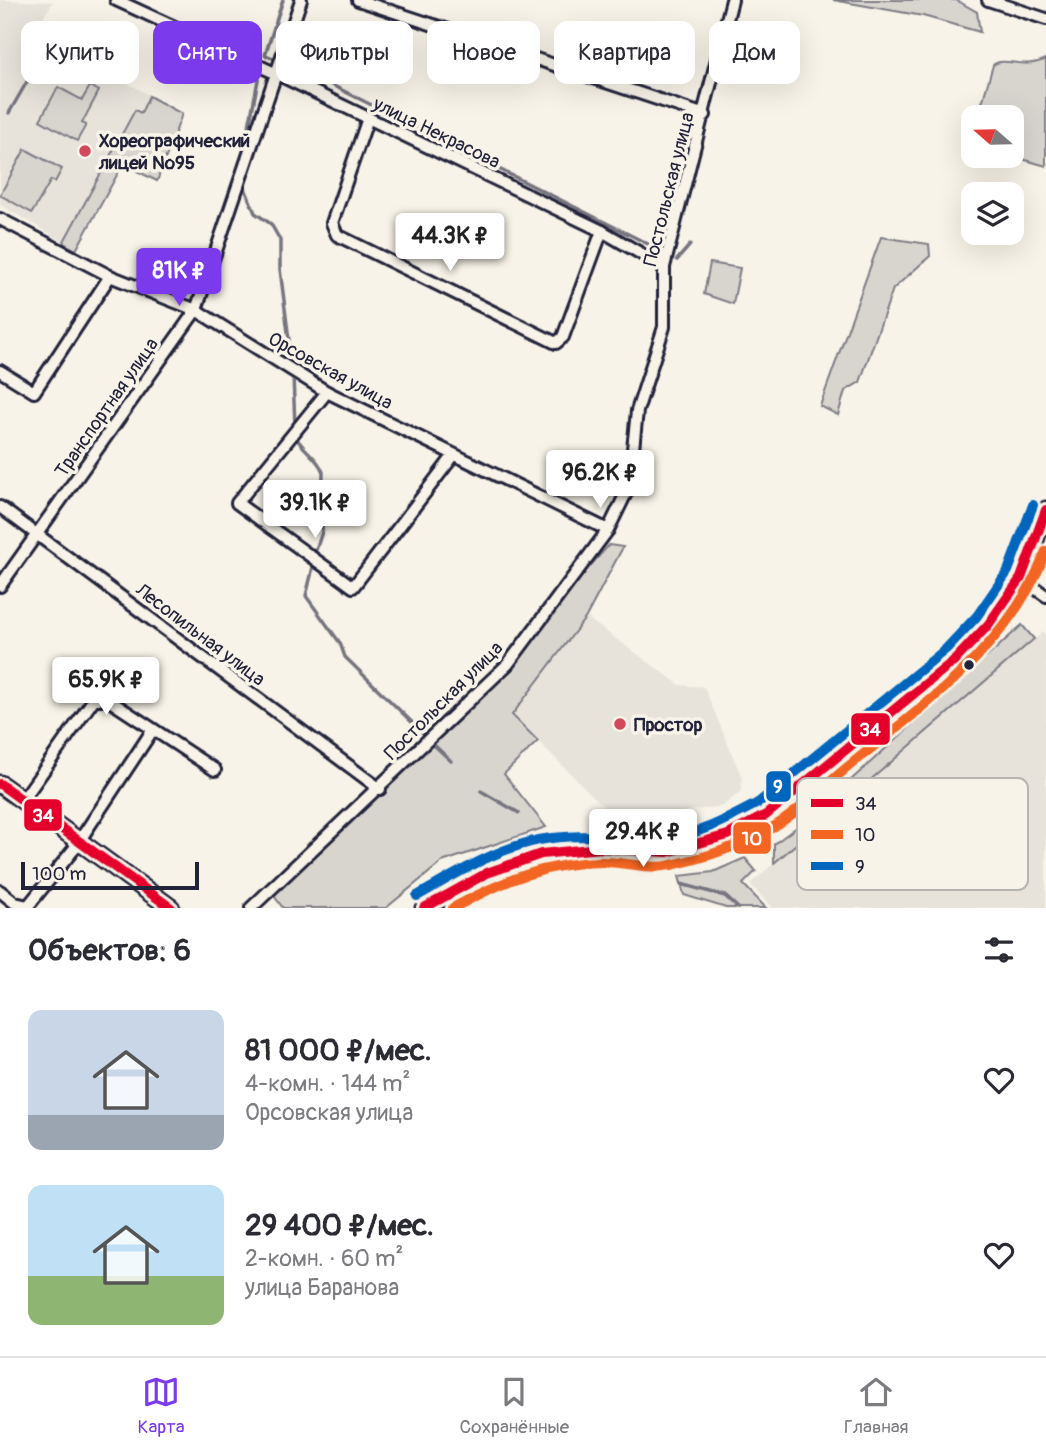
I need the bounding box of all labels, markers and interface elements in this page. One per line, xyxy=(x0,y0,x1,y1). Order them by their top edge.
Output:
chip: Купить xyxy=(21,21,139,84)
chip: Снять xyxy=(153,21,262,84)
chip: Фильтры xyxy=(276,21,413,84)
chip: Новое xyxy=(427,21,540,84)
chip: Квартира xyxy=(554,21,695,84)
chip: Дом xyxy=(709,21,800,84)
street label: улица Некрасова xyxy=(368,91,504,174)
north arrow xyxy=(961,105,1024,168)
map controls xyxy=(961,105,1024,245)
street label: Постольская улица xyxy=(638,110,700,269)
place label: Хореографический лицей №95 xyxy=(98,129,250,175)
marker: Хореографический лицей №95 xyxy=(77,143,93,159)
button: layers xyxy=(961,182,1024,245)
pin: 44.3K ₽ xyxy=(385,214,515,273)
text: 44.3K ₽ xyxy=(411,221,489,250)
pin: 81K ₽ xyxy=(130,248,228,308)
text: 81K ₽ xyxy=(152,256,206,285)
street label: Орсовская улица xyxy=(264,327,397,415)
street label: Транспортная улица xyxy=(50,333,164,482)
pin: 96.2K ₽ xyxy=(535,450,665,510)
text: 96.2K ₽ xyxy=(562,458,638,487)
pin: 39.1K ₽ xyxy=(250,480,380,540)
text: 39.1K ₽ xyxy=(279,488,351,517)
street label: Лесопильная улица xyxy=(130,578,270,691)
street label: Постольская улица xyxy=(379,636,508,765)
pin: 65.9K ₽ xyxy=(41,658,171,717)
unlabelled marker xyxy=(962,658,976,672)
text: 65.9K ₽ xyxy=(68,665,144,694)
line badge: 34 xyxy=(850,712,891,746)
place label: Простор xyxy=(634,713,703,737)
marker: Простор xyxy=(612,716,628,732)
text: 34 xyxy=(859,718,881,742)
line badge: 9 xyxy=(765,770,792,803)
text: 9 xyxy=(773,775,783,799)
legend xyxy=(797,778,1028,890)
text: 34 xyxy=(855,792,877,816)
line badge: 34 xyxy=(23,798,63,832)
text: 34 xyxy=(32,804,54,828)
pin: 29.4K ₽ xyxy=(578,810,708,869)
text: 29.4K ₽ xyxy=(605,817,681,846)
line badge: 10 xyxy=(732,821,772,855)
text: 10 xyxy=(855,823,875,847)
text: 10 xyxy=(742,827,762,851)
text: 9 xyxy=(855,855,865,879)
scale bar xyxy=(21,859,200,891)
text: 100 m xyxy=(32,862,86,886)
icon: filters xyxy=(980,931,1018,969)
text: Объектов: 6 xyxy=(28,932,191,969)
text: 81 000 ₽/мес. xyxy=(245,1032,431,1069)
icon: home xyxy=(84,1038,168,1122)
icon: heart xyxy=(980,1061,1018,1099)
text: 4-комн. · 144 m² xyxy=(245,1069,410,1098)
text: Орсовская улица xyxy=(245,1098,413,1127)
text: 29 400 ₽/мес. xyxy=(245,1207,434,1244)
icon: home xyxy=(84,1213,168,1297)
icon: heart xyxy=(980,1236,1018,1274)
text: 2-комн. · 60 m² xyxy=(245,1244,403,1273)
text: улица Баранова xyxy=(245,1273,399,1302)
tab: Карта xyxy=(137,1373,185,1439)
tab: Сохранённые xyxy=(460,1373,569,1439)
tab: Главная xyxy=(844,1373,909,1439)

